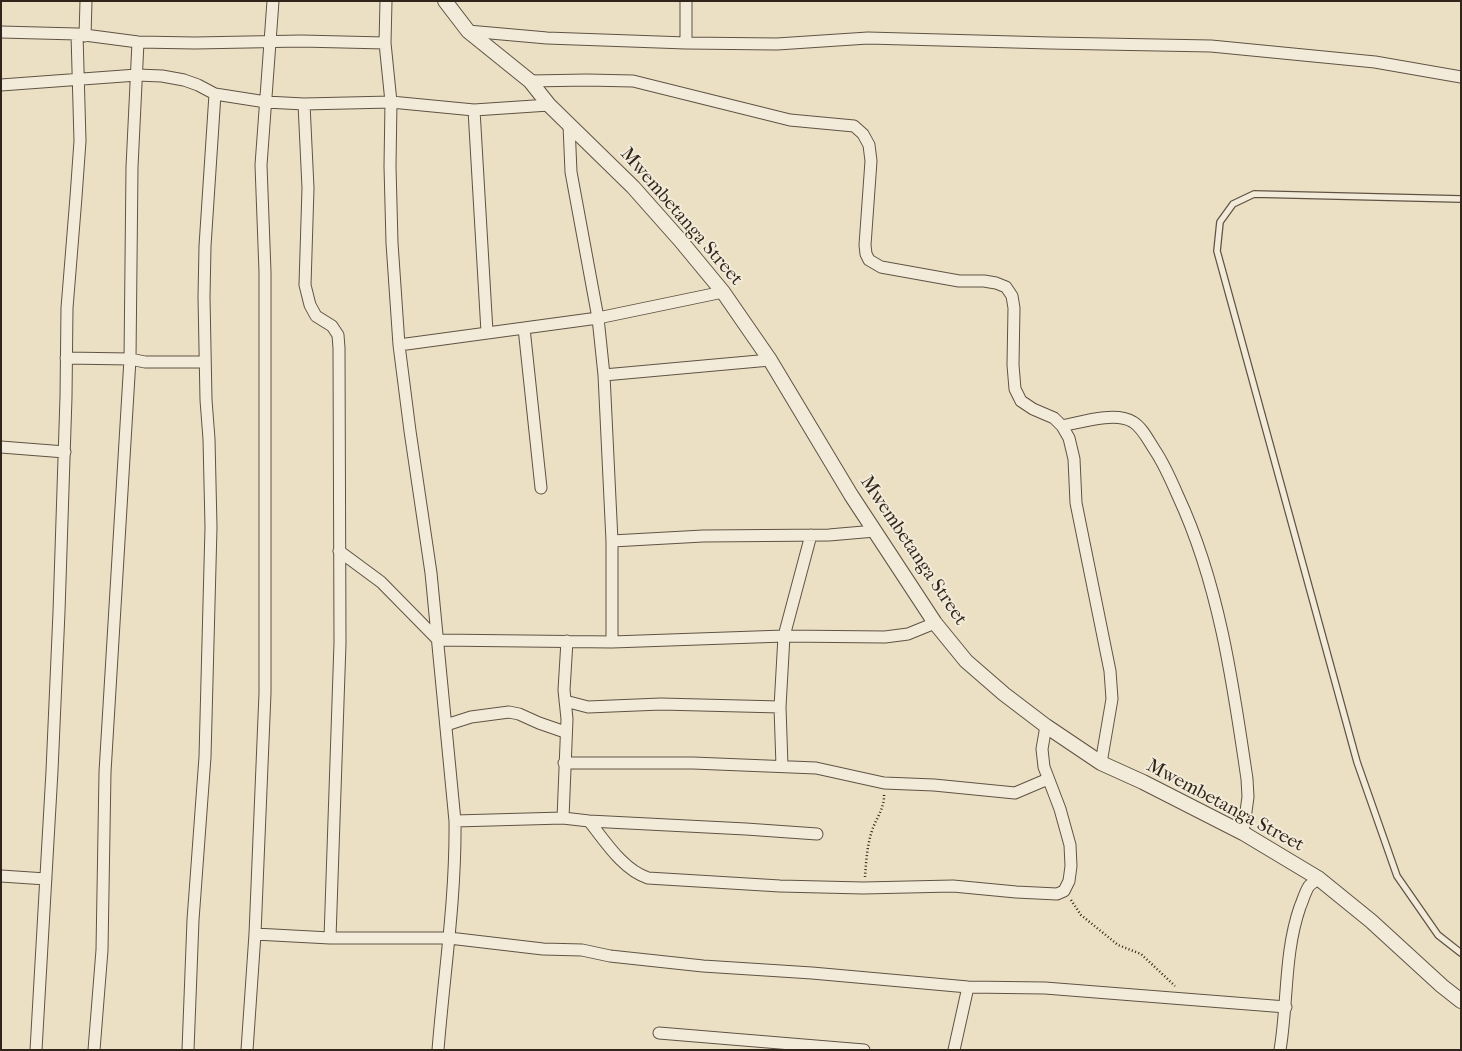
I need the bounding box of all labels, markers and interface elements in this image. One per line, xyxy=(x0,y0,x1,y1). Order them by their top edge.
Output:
street label: Mwembetanga Street xyxy=(615,143,747,291)
street label: Mwembetanga Street xyxy=(855,472,971,630)
street label: Mwembetanga Street xyxy=(1142,755,1308,857)

